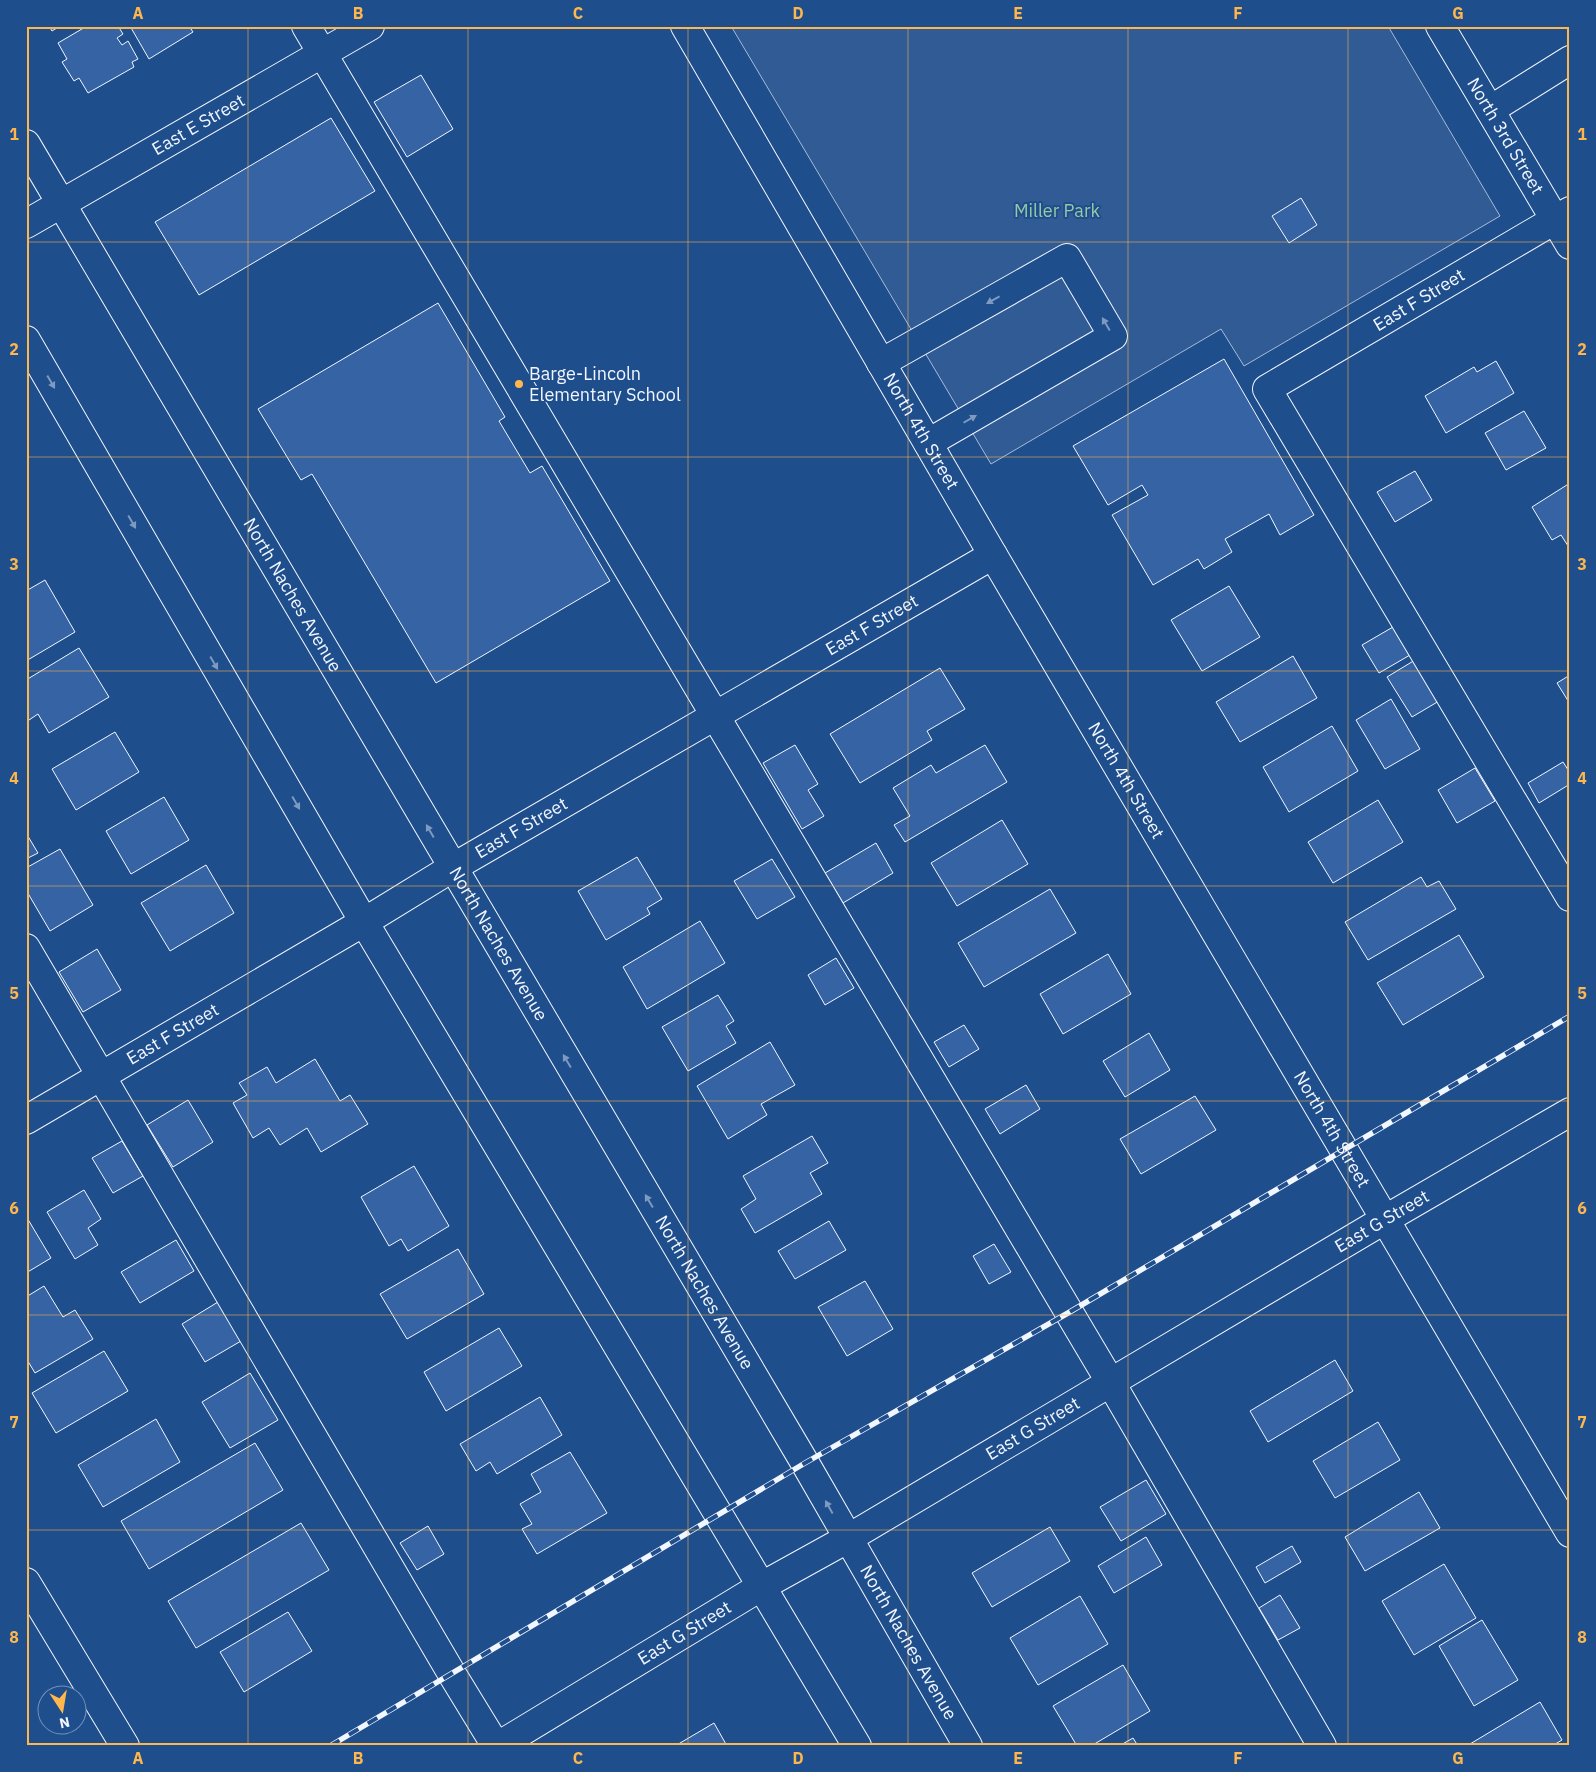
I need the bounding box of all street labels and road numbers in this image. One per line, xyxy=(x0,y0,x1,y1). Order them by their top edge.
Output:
street label: North 3rd Street xyxy=(1462,73,1549,198)
street label: East E Street xyxy=(148,89,249,160)
street label: East F Street xyxy=(1369,263,1469,336)
street label: North 4th Street xyxy=(878,368,964,494)
street label: North Naches Avenue xyxy=(238,514,347,676)
street label: East F Street xyxy=(821,589,922,660)
street label: North 4th Street xyxy=(1083,718,1170,843)
street label: East F Street xyxy=(471,792,571,863)
street label: North Naches Avenue xyxy=(444,862,553,1025)
street label: East F Street xyxy=(122,998,223,1070)
street label: North 4th Street xyxy=(1289,1067,1376,1192)
street label: East G Street xyxy=(1330,1184,1433,1258)
street label: North Naches Avenue xyxy=(650,1211,759,1374)
street label: East G Street xyxy=(981,1391,1084,1465)
street label: North Naches Avenue xyxy=(855,1561,963,1724)
street label: East G Street xyxy=(633,1595,735,1670)

